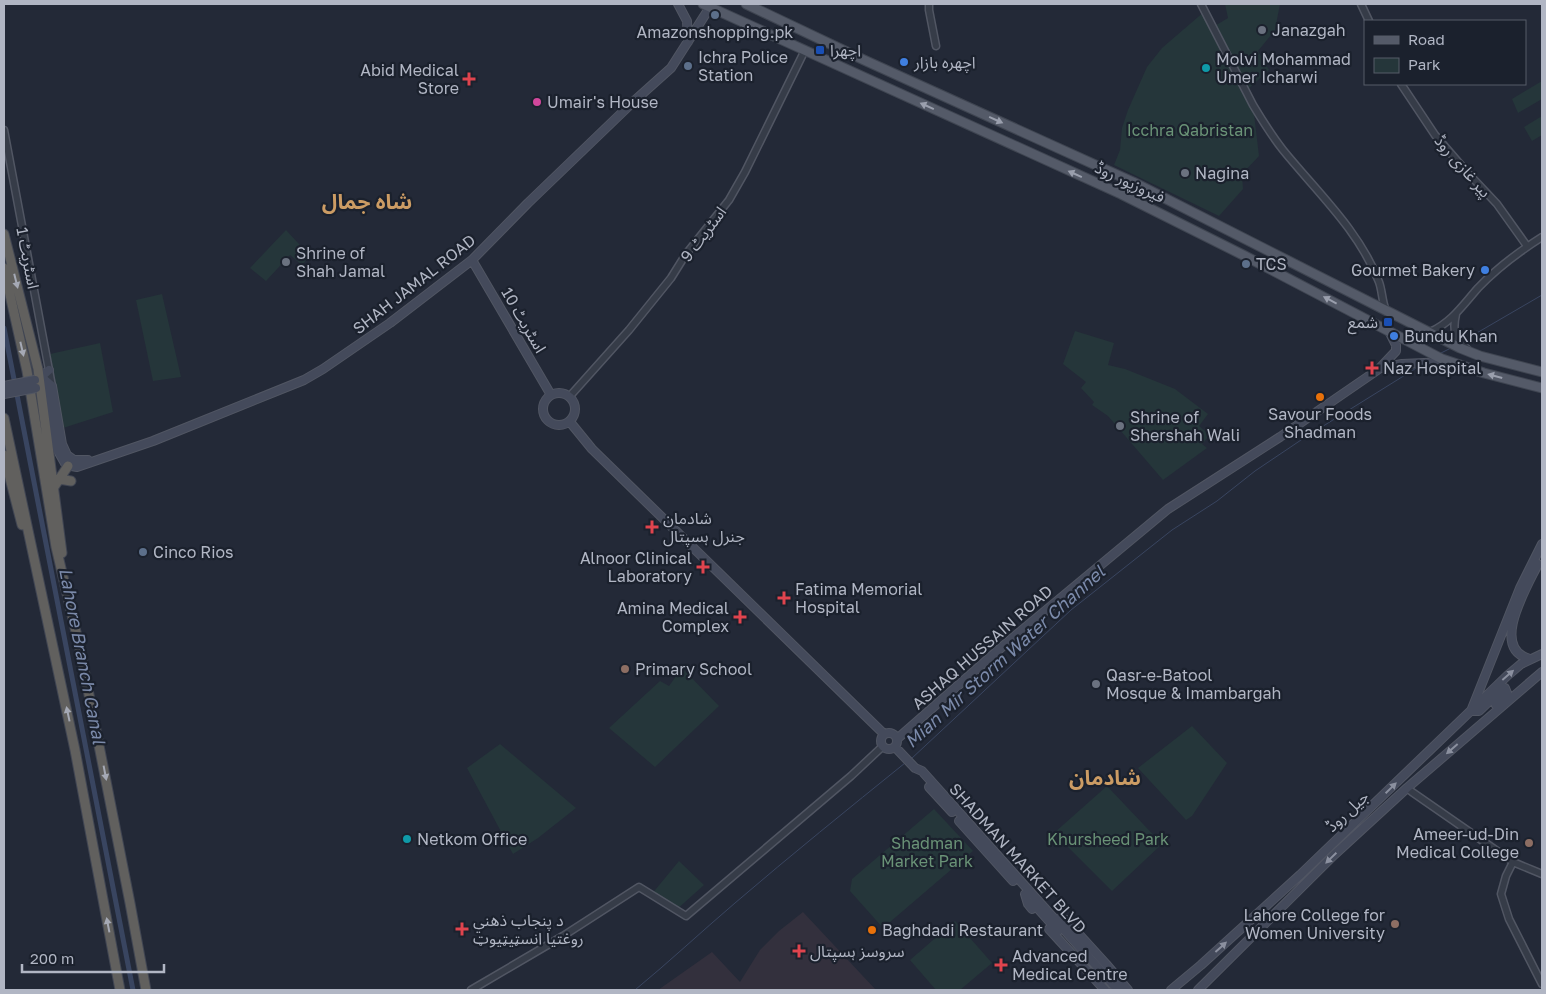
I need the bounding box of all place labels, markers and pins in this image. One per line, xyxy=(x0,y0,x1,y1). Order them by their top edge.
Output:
marker: Amazonshopping.pk xyxy=(709,9,721,21)
place label: Janazgah xyxy=(1272,20,1346,40)
place label: Amazonshopping.pk xyxy=(637,22,793,42)
marker: Janazgah xyxy=(1256,24,1268,36)
place label: اچھرا xyxy=(830,40,861,61)
marker: اچھرا xyxy=(814,44,826,56)
place label: Ichra Police Station xyxy=(698,47,788,85)
place label: Molvi Mohammad Umer Icharwi xyxy=(1216,49,1351,87)
place label: اچھرہ بازار xyxy=(913,52,976,73)
marker: اچھرہ بازار xyxy=(898,56,910,68)
place label: Abid Medical Store xyxy=(360,60,459,98)
marker: Ichra Police Station xyxy=(682,60,694,72)
marker: Molvi Mohammad Umer Icharwi xyxy=(1200,62,1212,74)
marker: Abid Medical Store xyxy=(463,73,475,85)
place label: Umair's House xyxy=(547,92,658,112)
marker: Umair's House xyxy=(531,96,543,108)
place label: Nagina xyxy=(1195,163,1249,183)
marker: Nagina xyxy=(1179,167,1191,179)
place label: Shrine of Shah Jamal xyxy=(296,243,385,281)
place label: TCS xyxy=(1256,254,1287,274)
marker: Shrine of Shah Jamal xyxy=(280,256,292,268)
marker: TCS xyxy=(1240,258,1252,270)
place label: Gourmet Bakery xyxy=(1351,260,1475,280)
marker: Gourmet Bakery xyxy=(1479,264,1491,276)
place label: شمع xyxy=(1348,312,1378,335)
marker: شمع xyxy=(1382,316,1394,328)
place label: Bundu Khan xyxy=(1404,326,1498,346)
marker: Bundu Khan xyxy=(1388,330,1400,342)
place label: Naz Hospital xyxy=(1383,358,1481,378)
marker: Naz Hospital xyxy=(1365,361,1379,375)
marker: Savour Foods Shadman xyxy=(1314,391,1326,403)
place label: Savour Foods Shadman xyxy=(1268,404,1372,442)
place label: Shrine of Shershah Wali xyxy=(1130,407,1240,445)
marker: Shrine of Shershah Wali xyxy=(1114,420,1126,432)
place label: شادمان جنرل ہسپتال xyxy=(663,508,745,547)
marker: شادمان جنرل ہسپتال xyxy=(645,520,659,534)
place label: Cinco Rios xyxy=(153,542,234,562)
marker: Cinco Rios xyxy=(137,546,149,558)
place label: Alnoor Clinical Laboratory xyxy=(580,548,692,586)
marker: Alnoor Clinical Laboratory xyxy=(696,560,710,574)
place label: Fatima Memorial Hospital xyxy=(795,579,922,617)
marker: Fatima Memorial Hospital xyxy=(777,591,791,605)
place label: Amina Medical Complex xyxy=(617,598,729,636)
marker: Amina Medical Complex xyxy=(733,610,747,624)
place label: Primary School xyxy=(635,659,752,679)
marker: Primary School xyxy=(619,663,631,675)
place label: Qasr-e-Batool Mosque & Imambargah xyxy=(1106,665,1281,703)
marker: Qasr-e-Batool Mosque & Imambargah xyxy=(1090,678,1102,690)
place label: Ameer-ud-Din Medical College xyxy=(1396,824,1519,862)
place label: Netkom Office xyxy=(417,829,527,849)
marker: Netkom Office xyxy=(401,833,413,845)
marker: Ameer-ud-Din Medical College xyxy=(1523,837,1535,849)
place label: Lahore College for Women University xyxy=(1243,905,1385,943)
place label: د پنجاب ذهني روغتیا انسټیټیوټ xyxy=(473,910,584,948)
marker: Lahore College for Women University xyxy=(1389,918,1401,930)
place label: Baghdadi Restaurant xyxy=(882,920,1043,940)
marker: د پنجاب ذهني روغتیا انسټیټیوټ xyxy=(455,922,469,936)
marker: Baghdadi Restaurant xyxy=(866,924,878,936)
place label: سروسز ہسپتال xyxy=(810,941,905,962)
marker: سروسز ہسپتال xyxy=(792,944,806,958)
place label: Advanced Medical Centre xyxy=(1012,946,1128,984)
marker: Advanced Medical Centre xyxy=(994,958,1008,972)

